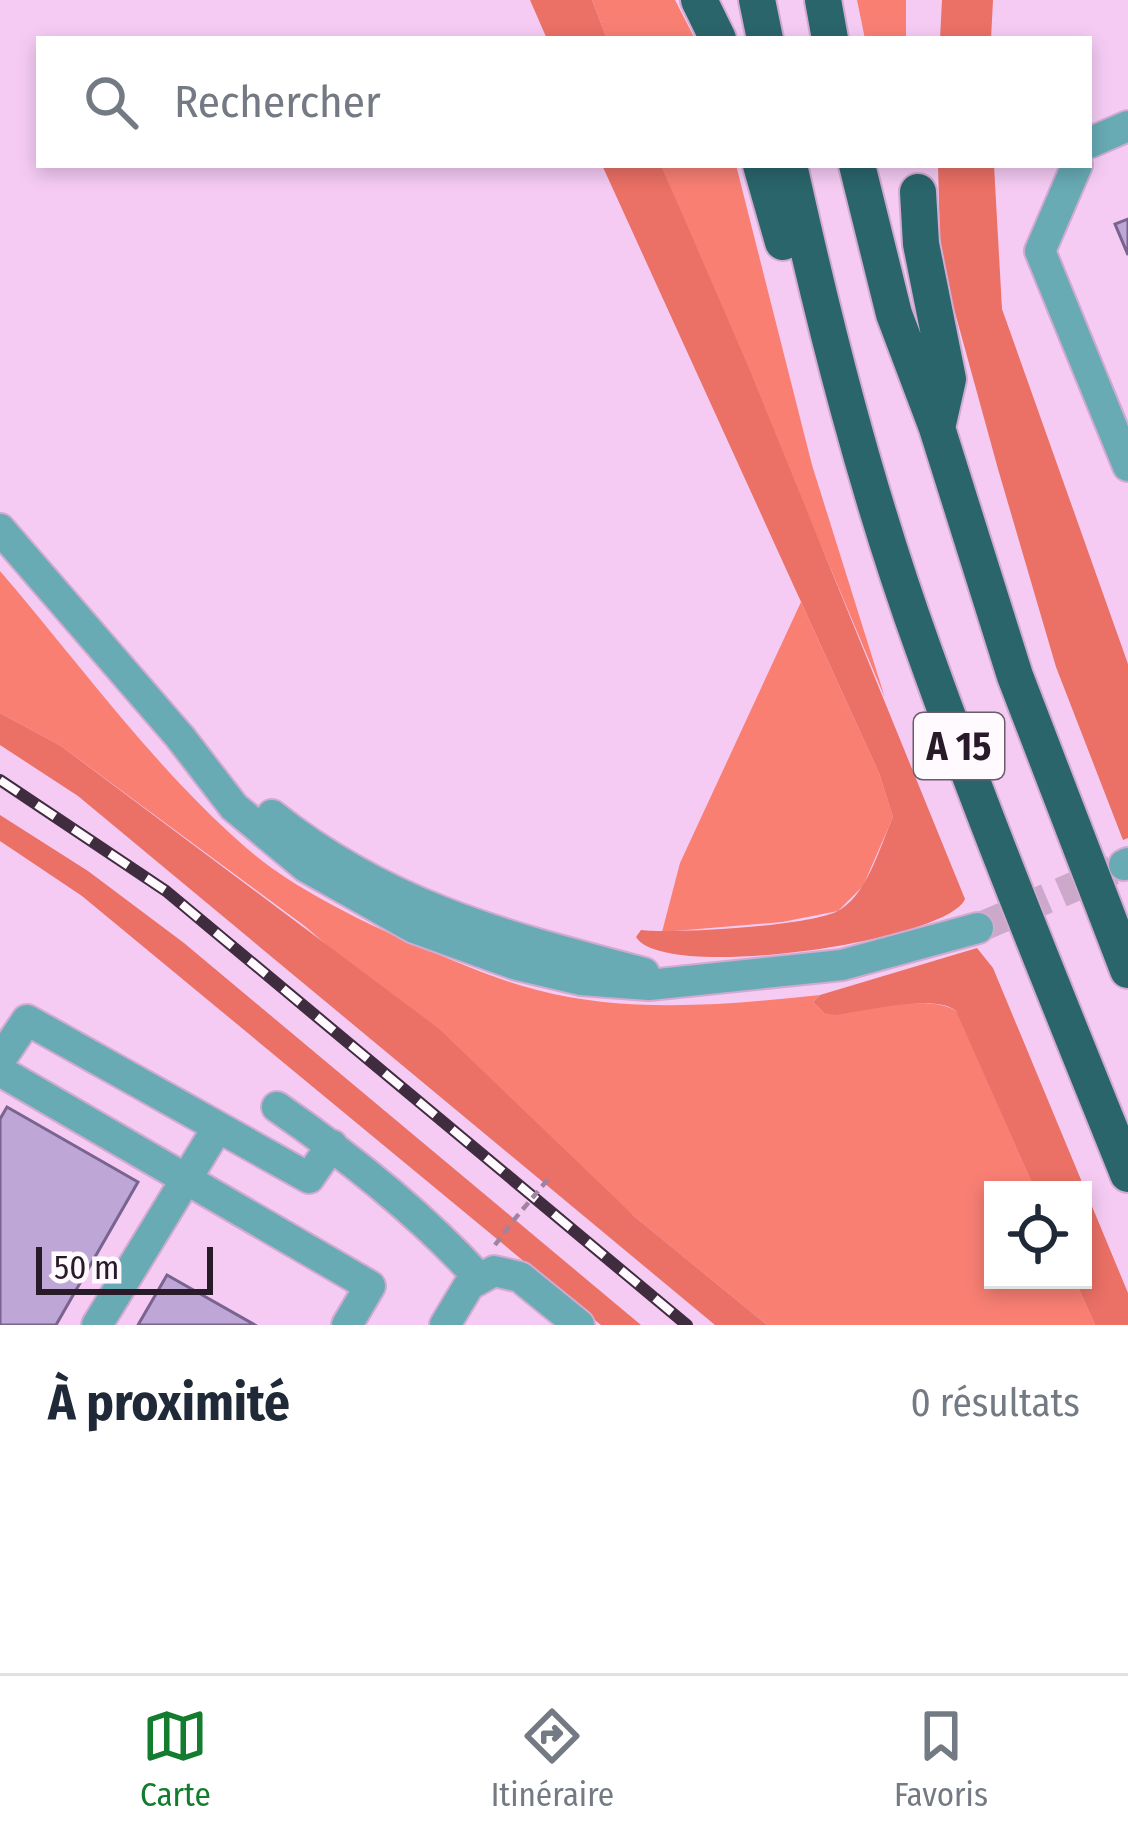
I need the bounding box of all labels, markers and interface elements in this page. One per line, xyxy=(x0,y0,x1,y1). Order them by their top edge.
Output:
search box xyxy=(36,36,1092,168)
icon: search xyxy=(78,69,144,135)
text: Rechercher xyxy=(174,75,381,129)
road number: A 15 xyxy=(914,713,1004,779)
map controls xyxy=(984,1181,1092,1289)
button: locate xyxy=(984,1181,1092,1289)
scale bar xyxy=(36,1241,213,1294)
text: 50 m xyxy=(54,1248,119,1288)
text: À proximité xyxy=(48,1372,290,1434)
text: 0 résultats xyxy=(910,1380,1080,1426)
tab: Carte xyxy=(140,1703,211,1815)
tab: Itinéraire xyxy=(491,1703,614,1815)
tab: Favoris xyxy=(894,1703,988,1815)

